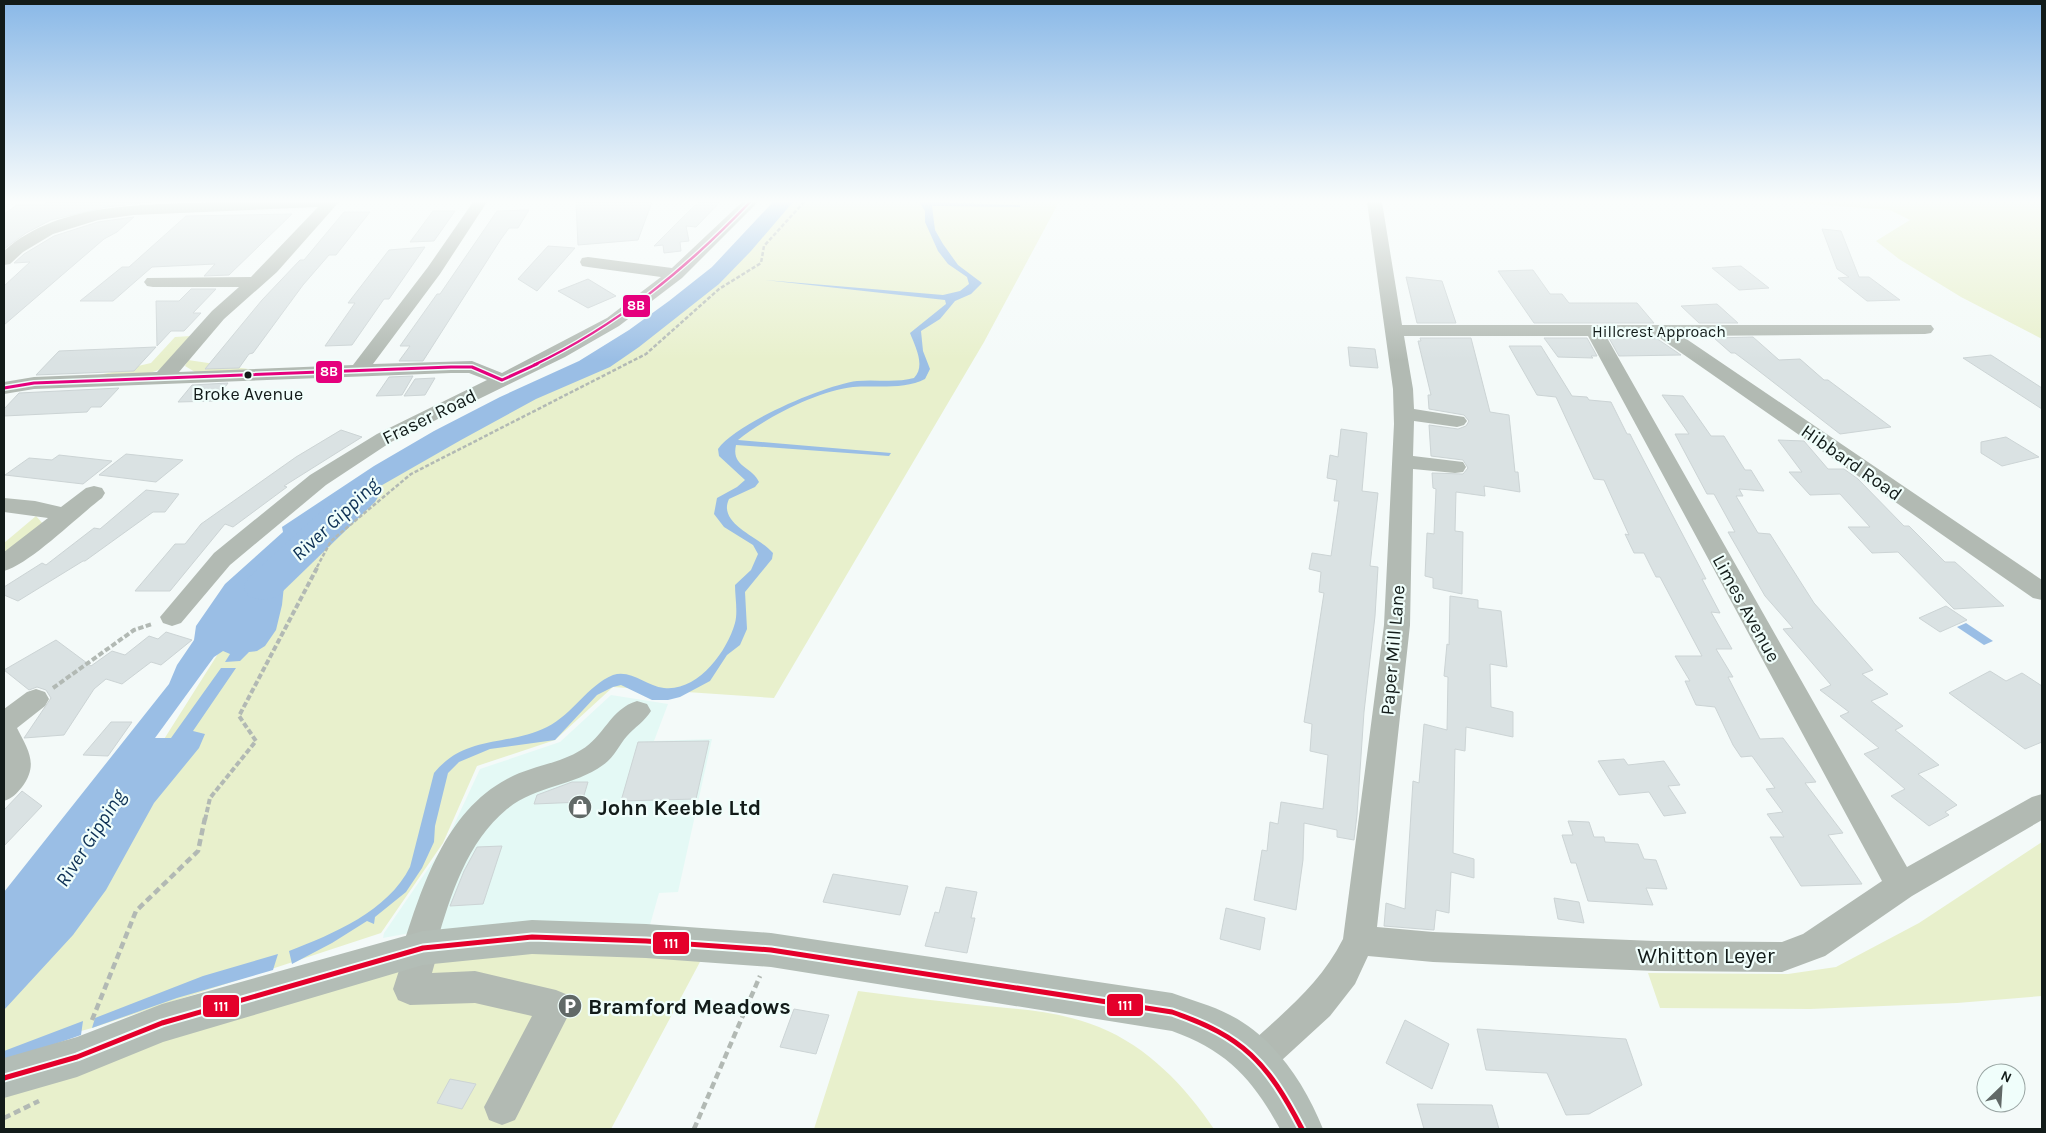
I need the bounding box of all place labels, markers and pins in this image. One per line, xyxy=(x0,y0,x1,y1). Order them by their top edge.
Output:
marker: Broke Avenue xyxy=(243,370,253,380)
place label: Broke Avenue xyxy=(193,383,303,405)
shop icon: John Keeble Ltd xyxy=(567,794,593,820)
place label: John Keeble Ltd xyxy=(598,795,761,821)
parking icon: Bramford Meadows xyxy=(557,993,583,1019)
place label: Bramford Meadows xyxy=(588,994,791,1020)

